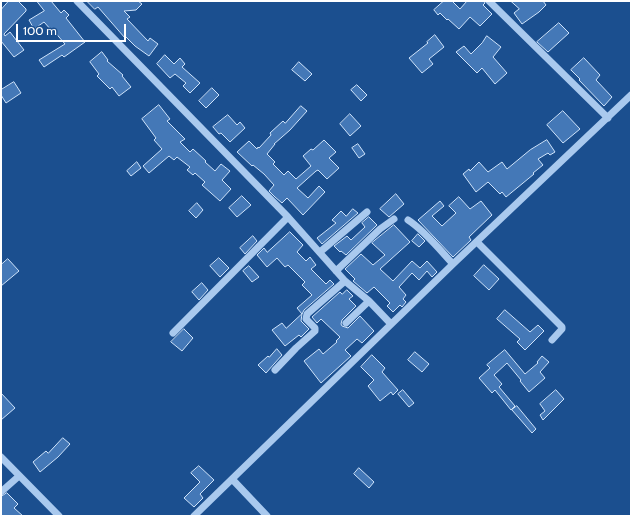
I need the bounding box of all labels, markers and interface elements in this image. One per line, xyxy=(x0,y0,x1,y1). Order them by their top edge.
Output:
scale bar xyxy=(18,16,128,42)
text: 100 m xyxy=(23,23,57,38)

